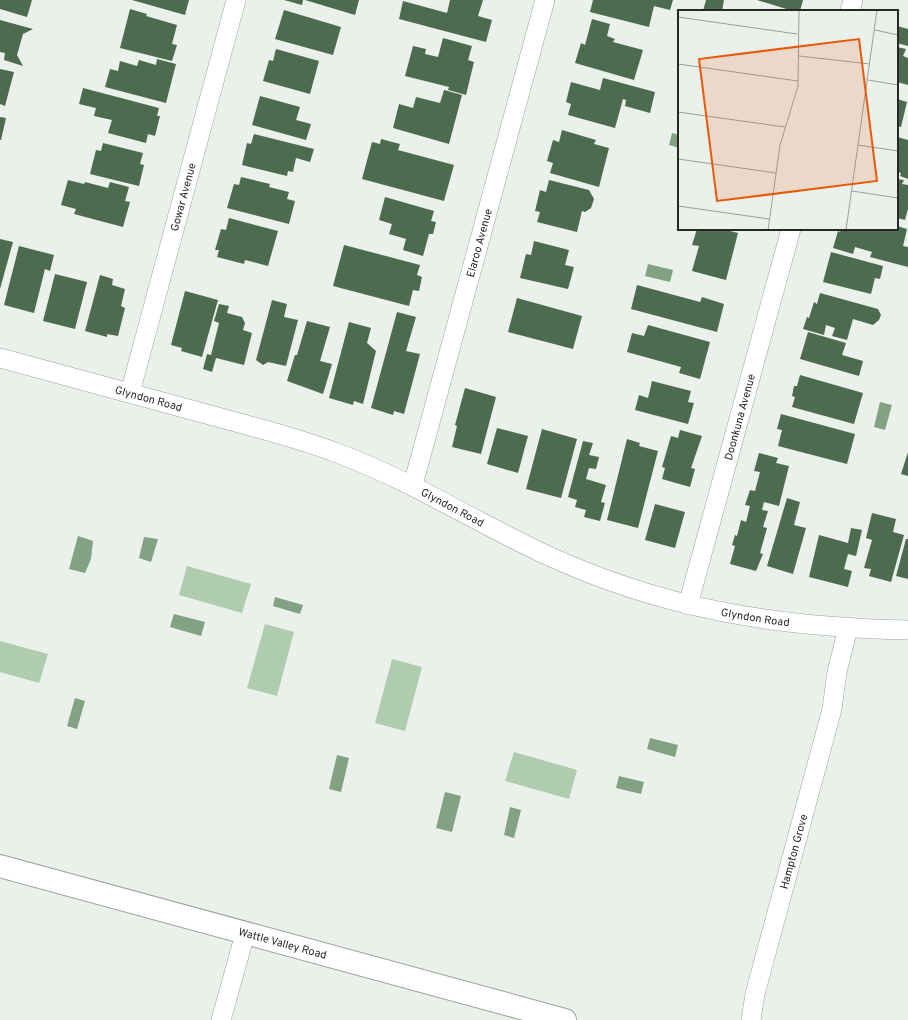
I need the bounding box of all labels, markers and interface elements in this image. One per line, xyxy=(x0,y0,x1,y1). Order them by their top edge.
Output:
inset map xyxy=(678,10,898,230)
street label: Gowar Avenue xyxy=(168,161,200,233)
street label: Elaroo Avenue xyxy=(464,207,496,279)
street label: Doonkuna Avenue xyxy=(722,372,759,462)
street label: Glyndon Road xyxy=(113,383,184,415)
street label: Glyndon Road xyxy=(418,486,486,530)
street label: Glyndon Road xyxy=(720,606,790,630)
street label: Hampton Grove xyxy=(778,813,811,891)
street label: Wattle Valley Road xyxy=(237,925,328,963)

